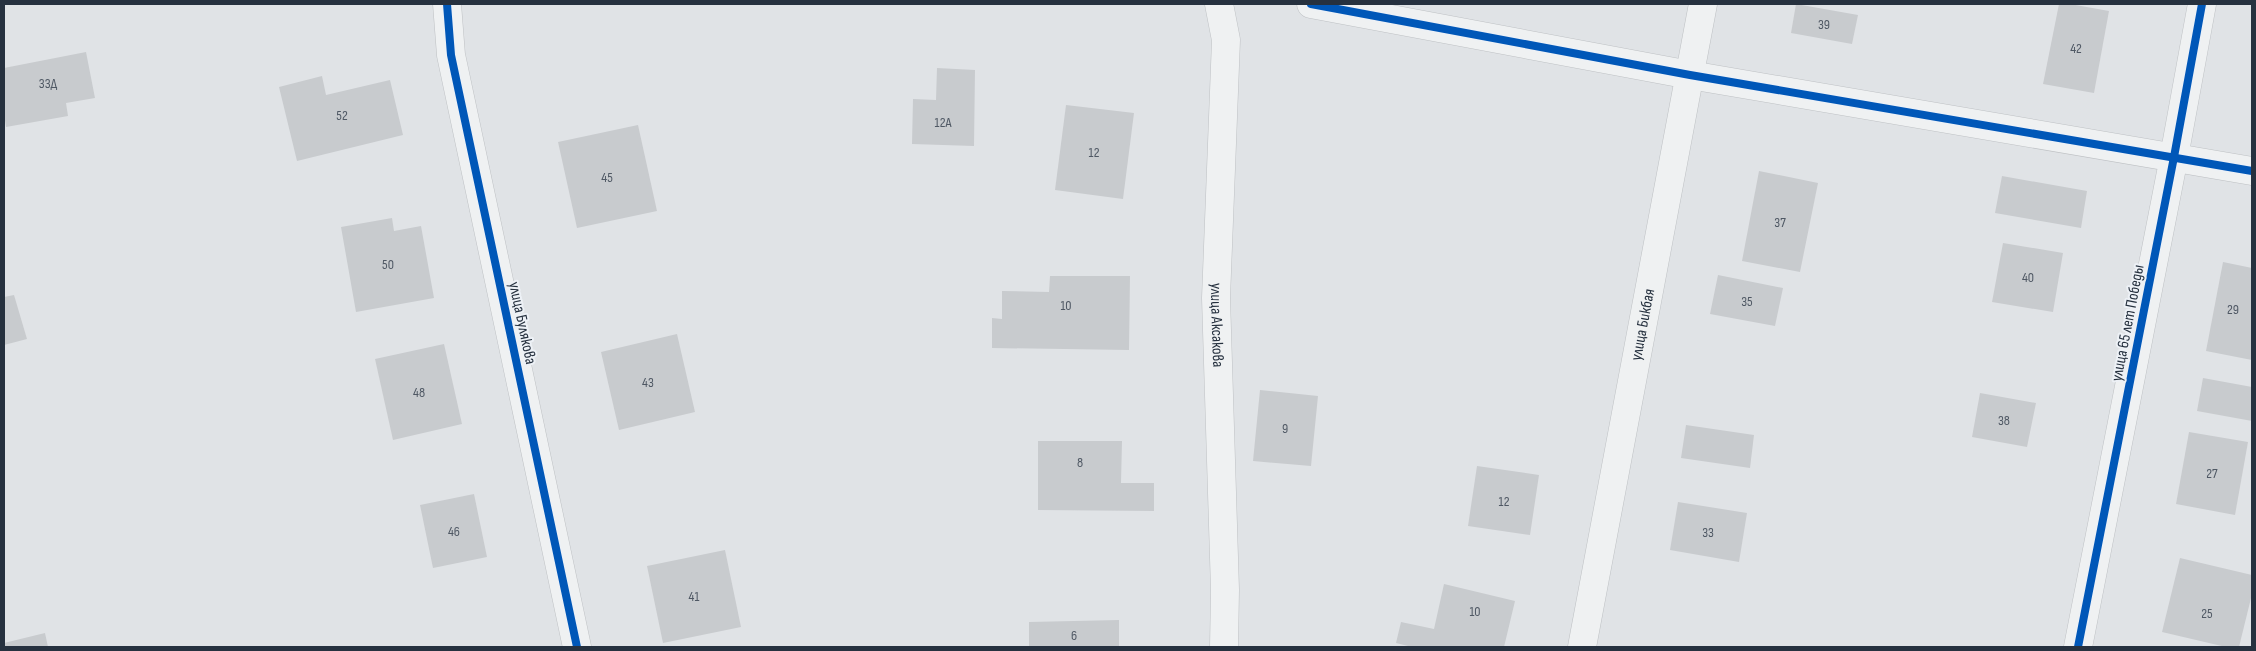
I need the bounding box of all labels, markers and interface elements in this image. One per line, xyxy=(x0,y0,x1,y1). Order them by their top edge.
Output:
house number: 39 xyxy=(1818,16,1830,33)
house number: 42 xyxy=(2070,40,2082,57)
house number: 33Д xyxy=(39,75,58,92)
house number: 52 xyxy=(336,107,348,124)
house number: 12А xyxy=(935,114,952,131)
house number: 12 xyxy=(1089,144,1100,161)
house number: 45 xyxy=(601,169,613,186)
house number: 37 xyxy=(1774,214,1786,231)
house number: 50 xyxy=(382,256,394,273)
street label: улица 65 лет Победы xyxy=(2107,263,2149,383)
house number: 40 xyxy=(2022,269,2034,286)
street label: улица Булякова xyxy=(504,280,540,366)
street label: улица Аксакова xyxy=(1206,283,1228,368)
street label: улица Бикбая xyxy=(1627,287,1659,362)
house number: 35 xyxy=(1741,293,1753,310)
house number: 10 xyxy=(1060,297,1072,314)
house number: 29 xyxy=(2227,301,2239,318)
house number: 43 xyxy=(642,374,654,391)
house number: 48 xyxy=(413,384,425,401)
house number: 38 xyxy=(1998,412,2010,429)
house number: 9 xyxy=(1282,420,1288,437)
house number: 8 xyxy=(1077,454,1083,471)
house number: 27 xyxy=(2206,465,2218,482)
house number: 12 xyxy=(1499,493,1510,510)
house number: 46 xyxy=(448,523,460,540)
house number: 33 xyxy=(1702,524,1714,541)
house number: 41 xyxy=(689,588,699,605)
house number: 10 xyxy=(1469,603,1481,620)
house number: 25 xyxy=(2201,605,2213,622)
house number: 6 xyxy=(1071,627,1077,644)

